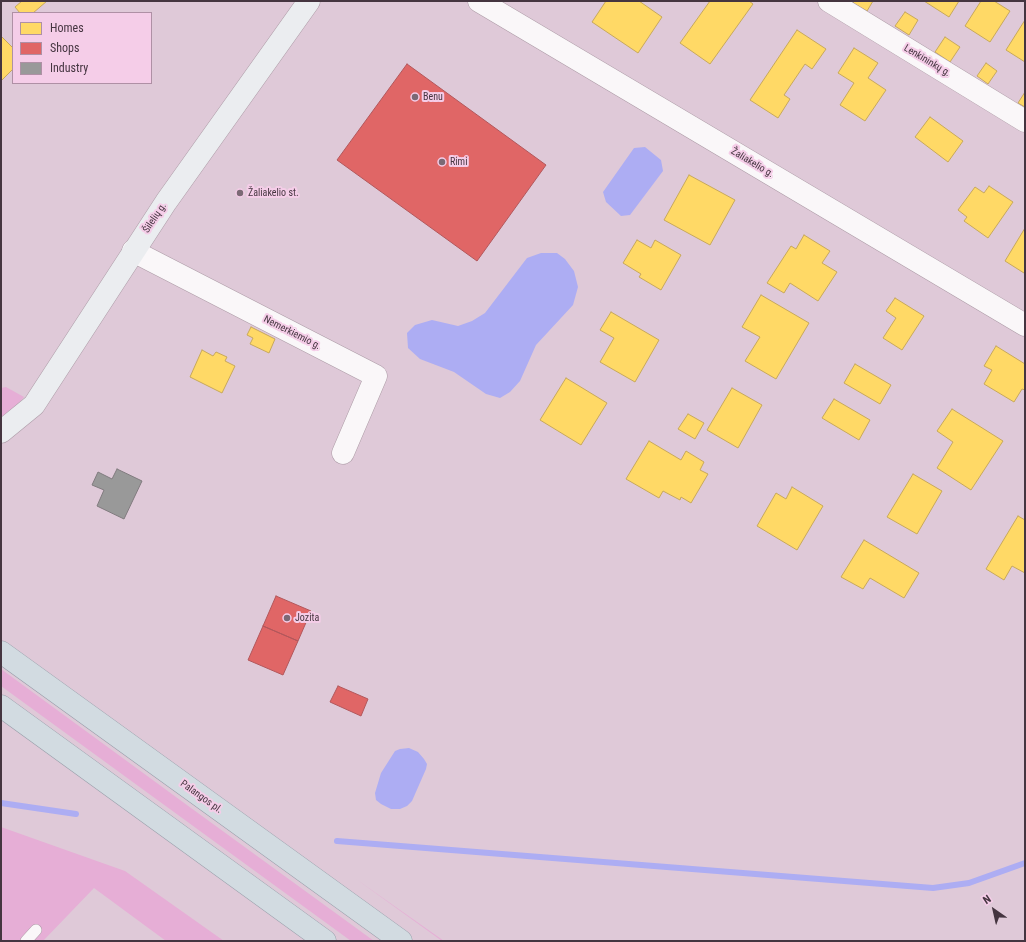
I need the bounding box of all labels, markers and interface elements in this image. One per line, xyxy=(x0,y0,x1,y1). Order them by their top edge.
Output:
legend xyxy=(12,12,152,84)
text: Homes xyxy=(50,21,84,35)
text: Shops xyxy=(50,41,79,55)
street label: Lenkininkų g. xyxy=(902,42,952,80)
text: Industry xyxy=(50,61,88,75)
place label: Benu xyxy=(423,91,443,103)
marker: Benu xyxy=(410,92,420,102)
street label: Žaliakelio g. xyxy=(728,146,776,180)
place label: Rimi xyxy=(450,156,467,168)
marker: Rimi xyxy=(437,157,447,167)
place label: Žaliakelio st. xyxy=(248,187,299,199)
marker: Žaliakelio st. xyxy=(235,188,245,198)
street label: Šilelių g. xyxy=(141,201,169,235)
street label: Nemerkiemio g. xyxy=(262,314,322,352)
place label: Jozita xyxy=(295,612,319,624)
marker: Jozita xyxy=(282,613,292,623)
street label: Palangos pl. xyxy=(178,778,224,816)
north arrow xyxy=(974,890,1014,930)
text: N xyxy=(981,892,993,907)

